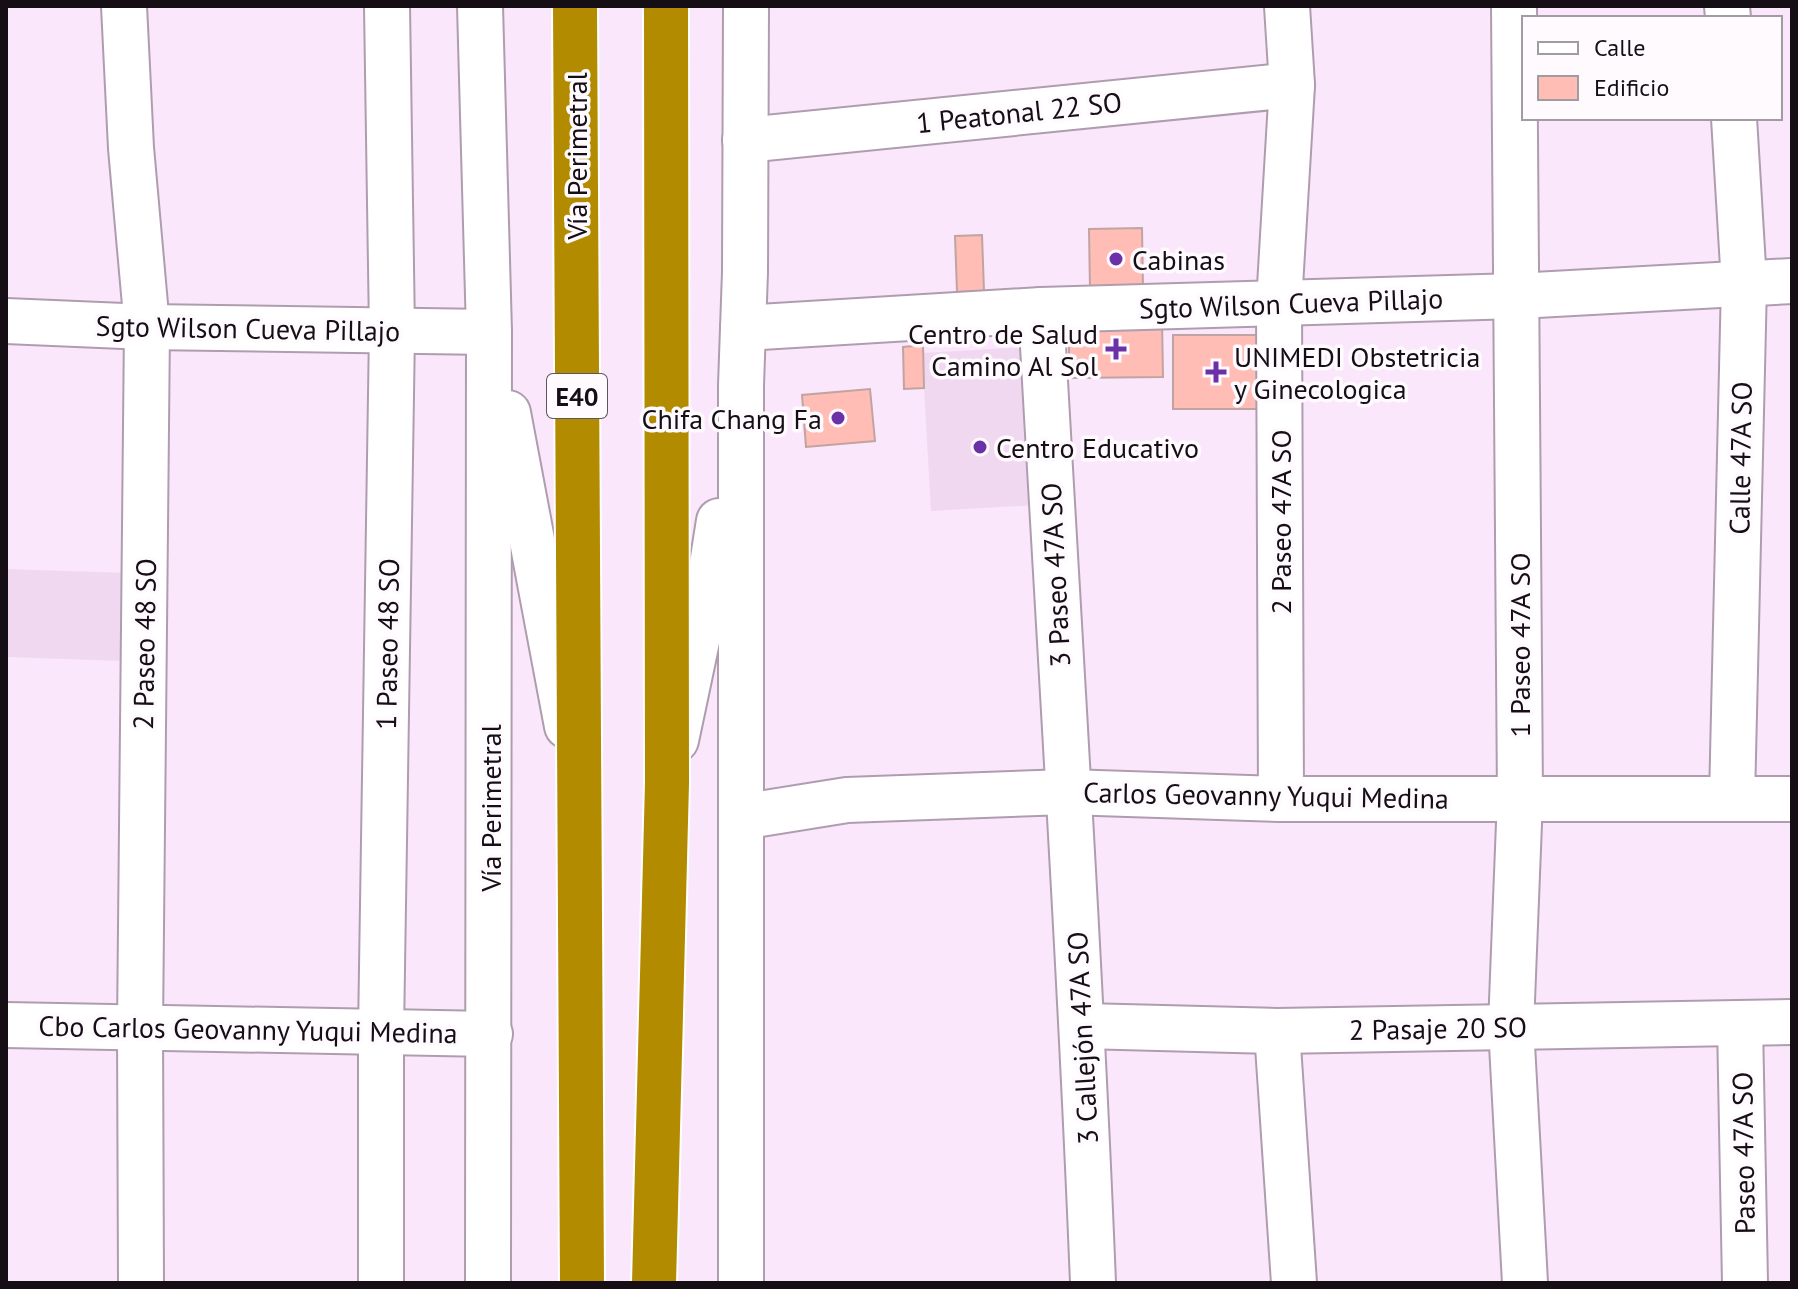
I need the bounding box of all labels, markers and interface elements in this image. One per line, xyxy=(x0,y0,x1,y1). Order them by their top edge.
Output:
legend xyxy=(1522,16,1782,120)
text: Calle xyxy=(1594,32,1645,63)
street label: Vía Perimetral xyxy=(558,72,595,241)
text: Edificio xyxy=(1594,72,1669,103)
street label: 1 Peatonal 22 SO xyxy=(914,83,1124,141)
place label: Cabinas xyxy=(1132,241,1225,278)
marker: Cabinas xyxy=(1107,250,1125,268)
street label: Sgto Wilson Cueva Pillajo xyxy=(1138,279,1444,327)
street label: Sgto Wilson Cueva Pillajo xyxy=(95,307,401,349)
place label: Centro de Salud Camino Al Sol xyxy=(908,315,1098,384)
marker: Centro de Salud Camino Al Sol xyxy=(1105,338,1127,360)
place label: UNIMEDI Obstetricia y Ginecologica xyxy=(1234,338,1480,407)
marker: UNIMEDI Obstetricia y Ginecologica xyxy=(1205,361,1227,383)
road number: E40 xyxy=(547,374,607,418)
street label: Calle 47A SO xyxy=(1720,381,1760,535)
place label: Chifa Chang Fa xyxy=(642,400,822,437)
marker: Chifa Chang Fa xyxy=(829,409,847,427)
place label: Centro Educativo xyxy=(996,429,1199,466)
street label: 2 Paseo 47A SO xyxy=(1262,429,1299,615)
marker: Centro Educativo xyxy=(971,438,989,456)
street label: 3 Paseo 47A SO xyxy=(1032,482,1078,668)
street label: 1 Paseo 47A SO xyxy=(1501,552,1538,738)
street label: 2 Paseo 48 SO xyxy=(124,558,164,730)
street label: 1 Paseo 48 SO xyxy=(367,558,407,730)
street label: Vía Perimetral xyxy=(472,724,509,893)
street label: Carlos Geovanny Yuqui Medina xyxy=(1083,773,1449,817)
street label: 3 Callejón 47A SO xyxy=(1058,930,1106,1146)
street label: Cbo Carlos Geovanny Yuqui Medina xyxy=(38,1007,458,1051)
street label: 2 Pasaje 20 SO xyxy=(1349,1008,1527,1048)
street label: Paseo 47A SO xyxy=(1723,1072,1763,1234)

